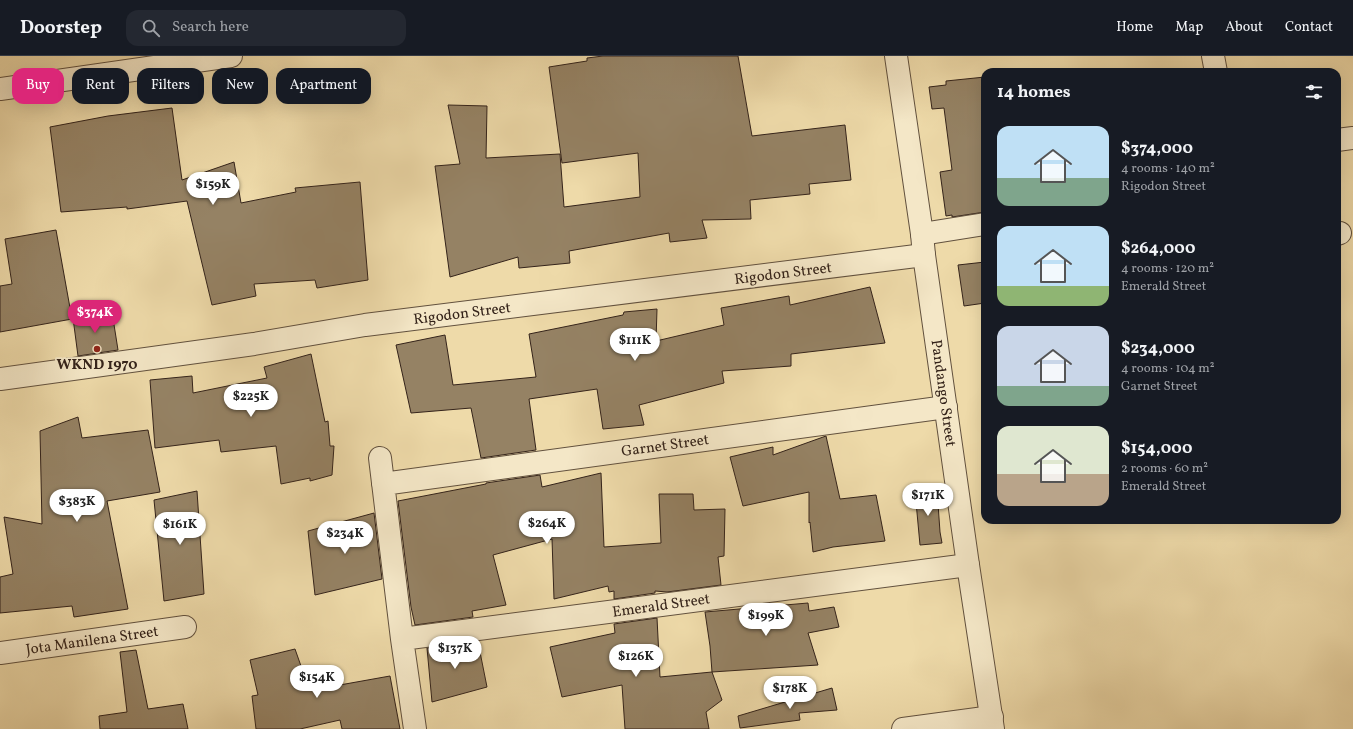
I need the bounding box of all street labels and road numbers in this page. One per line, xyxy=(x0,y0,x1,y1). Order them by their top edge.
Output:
street label: Rigodon Street xyxy=(733,258,833,291)
street label: Rigodon Street xyxy=(412,298,512,331)
street label: Pandango Street xyxy=(925,338,960,448)
street label: Garnet Street xyxy=(620,430,710,463)
street label: Emerald Street xyxy=(611,589,711,624)
street label: Jota Manilena Street xyxy=(24,622,160,661)

